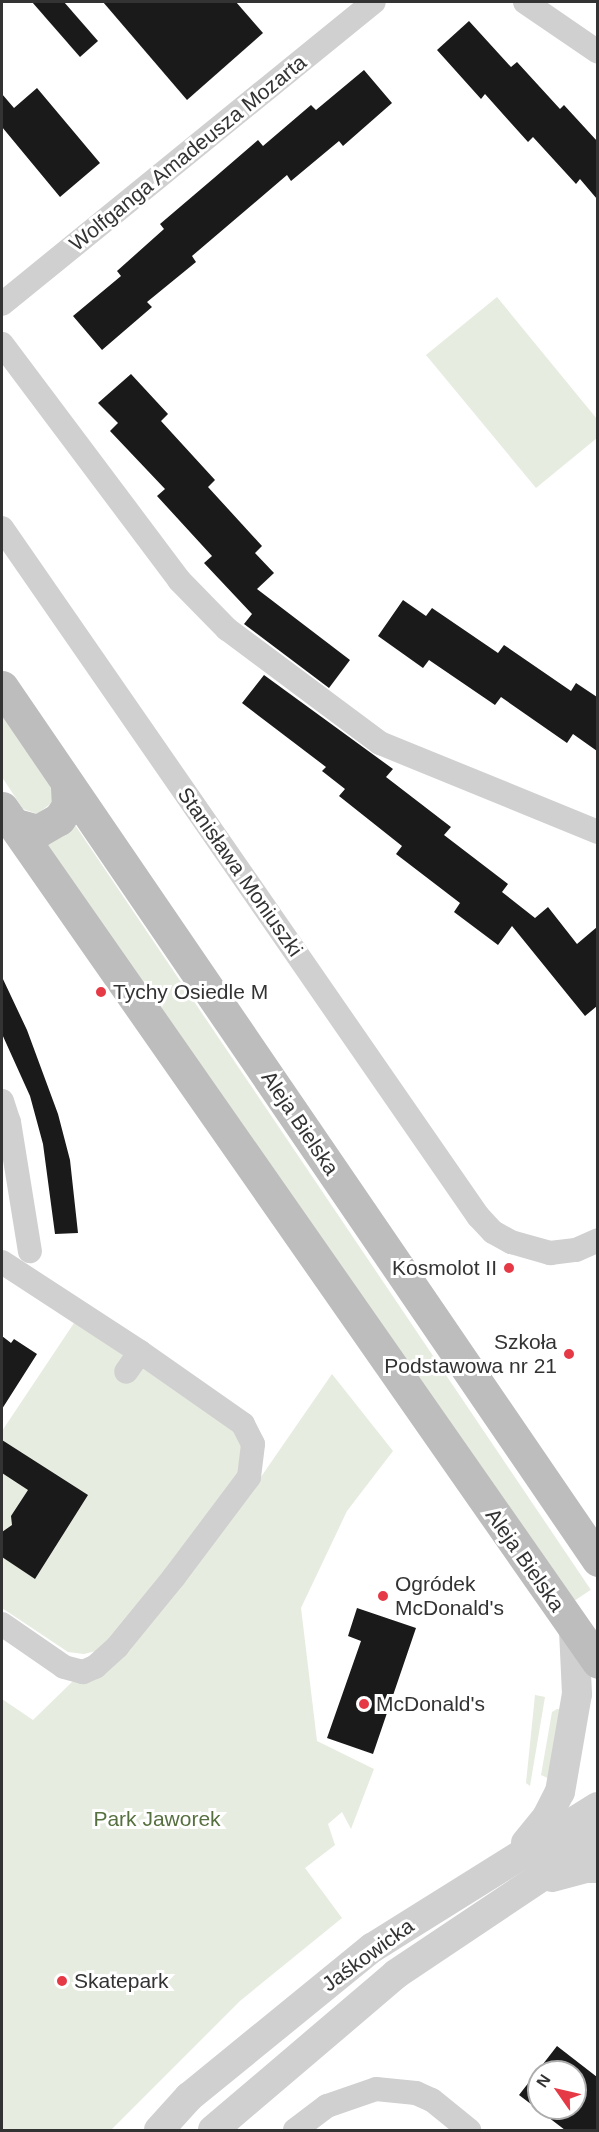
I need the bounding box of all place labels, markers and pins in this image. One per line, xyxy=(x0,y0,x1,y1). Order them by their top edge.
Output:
place label: Tychy Osiedle M xyxy=(113,979,268,1005)
marker: Tychy Osiedle M xyxy=(94,985,108,999)
place label: Kosmolot II xyxy=(392,1255,497,1281)
marker: Kosmolot II xyxy=(502,1261,516,1275)
place label: Szkoła Podstawowa nr 21 xyxy=(384,1329,557,1379)
marker: Szkoła Podstawowa nr 21 xyxy=(562,1347,576,1361)
place label: Ogródek McDonald's xyxy=(395,1571,504,1621)
marker: Ogródek McDonald's xyxy=(376,1589,390,1603)
place label: McDonald's xyxy=(376,1691,485,1717)
marker: McDonald's xyxy=(357,1697,371,1711)
place label: Skatepark xyxy=(74,1968,169,1994)
marker: Skatepark xyxy=(55,1974,69,1988)

